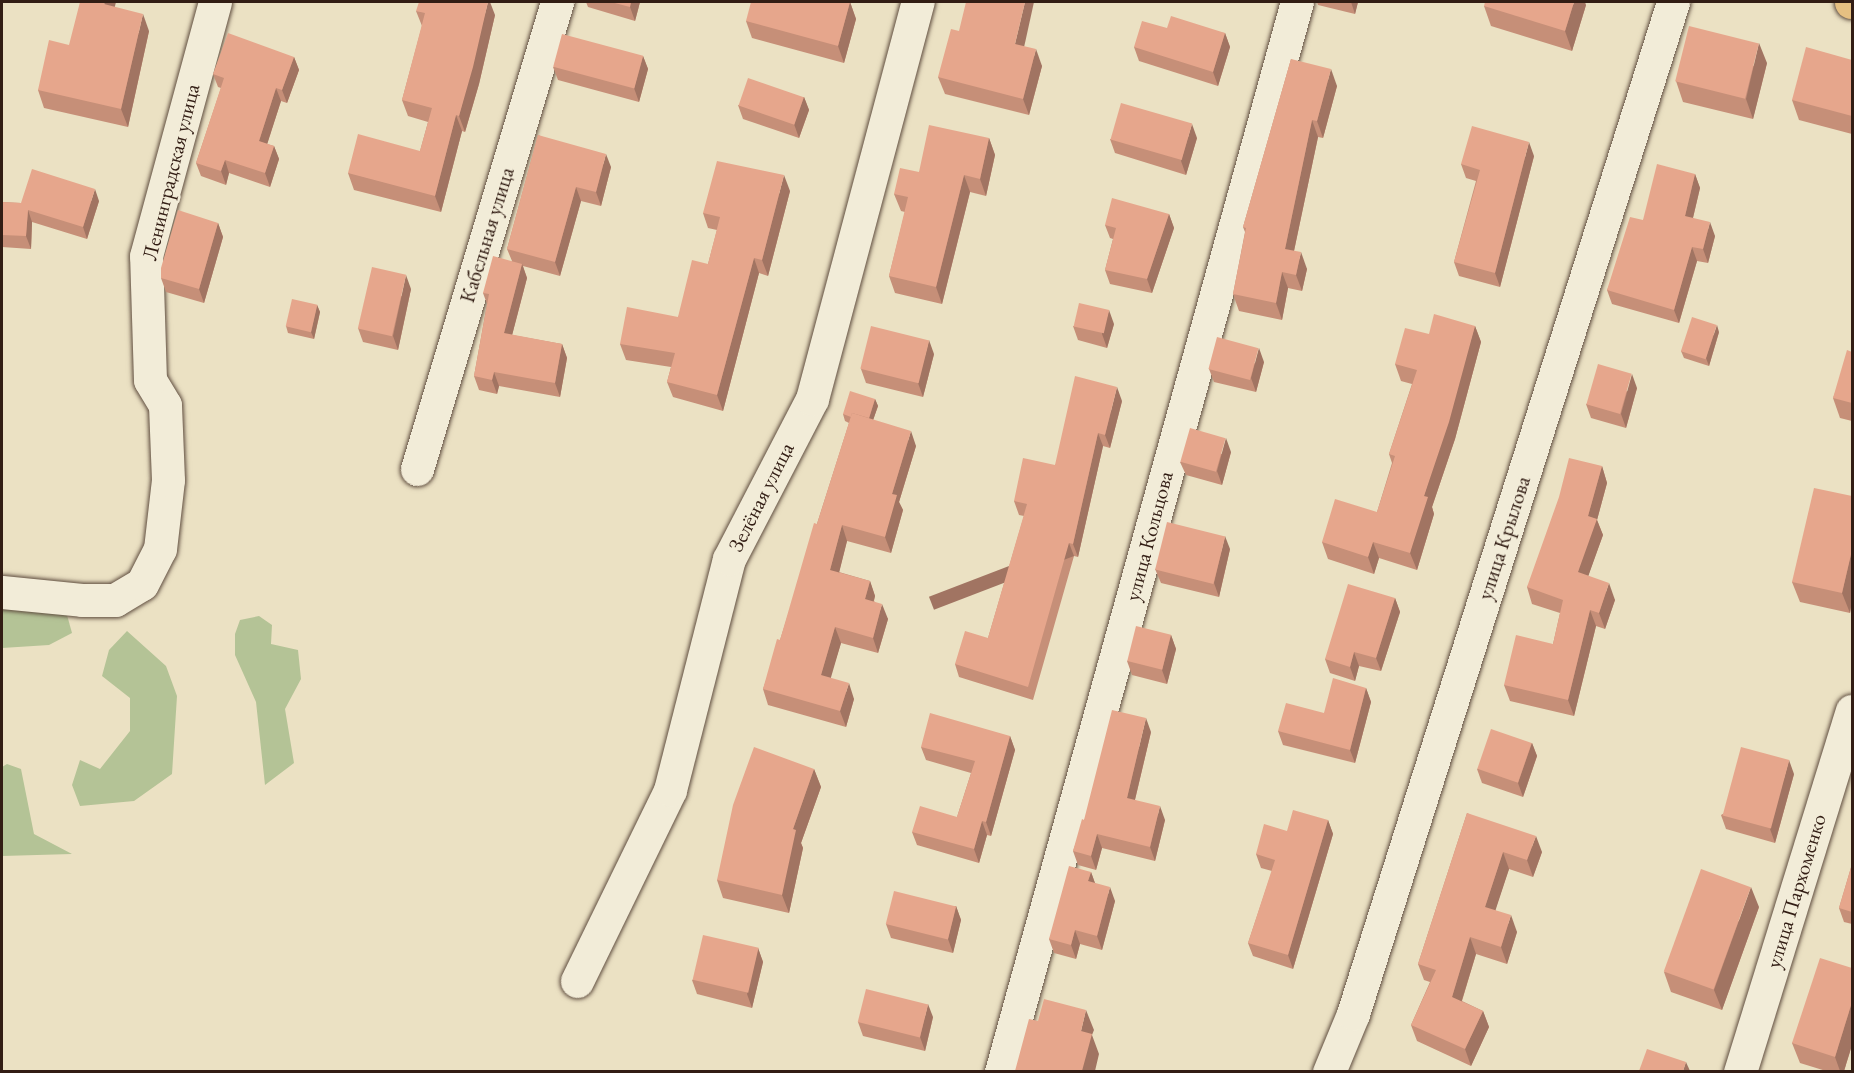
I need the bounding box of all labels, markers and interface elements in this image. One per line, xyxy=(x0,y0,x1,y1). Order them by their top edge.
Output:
street label: Ленинградская улица xyxy=(137,81,205,263)
street label: Кабельная улица xyxy=(454,164,520,306)
street label: Зелёная улица xyxy=(723,438,799,556)
street label: улица Кольцова xyxy=(1120,468,1178,604)
street label: улица Крылова xyxy=(1472,473,1536,603)
street label: улица Пархоменко xyxy=(1761,811,1831,971)

